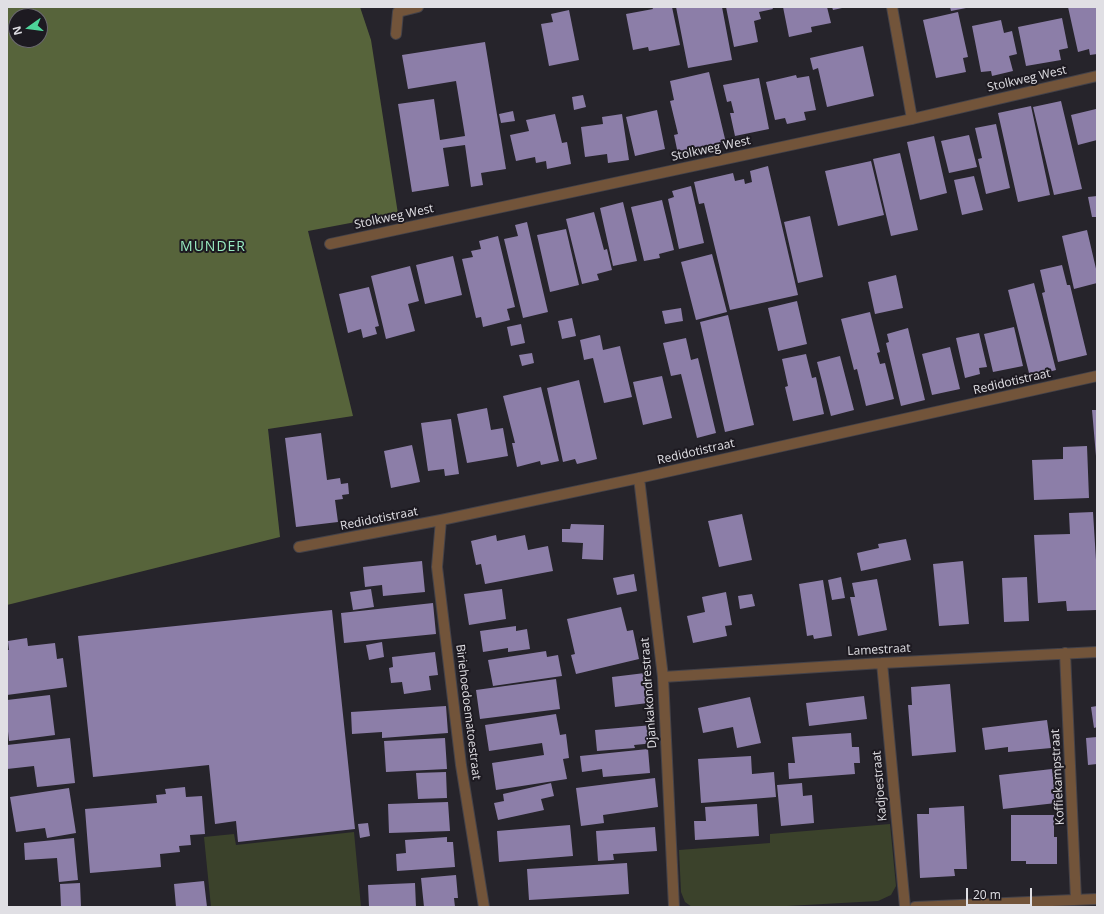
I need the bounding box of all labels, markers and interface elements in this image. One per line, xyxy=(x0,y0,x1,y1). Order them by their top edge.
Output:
north arrow xyxy=(8,8,48,48)
text: N xyxy=(8,25,25,37)
street label: Stolkweg West xyxy=(986,63,1068,95)
street label: Stolkweg West xyxy=(670,134,752,164)
street label: Stolkweg West xyxy=(353,202,435,232)
district label: MUNDER xyxy=(180,239,246,255)
street label: Redidotistraat xyxy=(972,366,1052,398)
street label: Redidotistraat xyxy=(656,436,736,468)
street label: Redidotistraat xyxy=(339,504,419,534)
street label: Djankakondrestraat xyxy=(638,637,660,749)
street label: Lamestraat xyxy=(847,641,911,659)
street label: Biriehoedoematoestraat xyxy=(453,643,483,781)
street label: Koffiekampstraat xyxy=(1048,729,1068,825)
street label: Kadjoestraat xyxy=(870,750,890,822)
scale bar xyxy=(968,880,1034,906)
text: 20 m xyxy=(973,886,1001,903)

